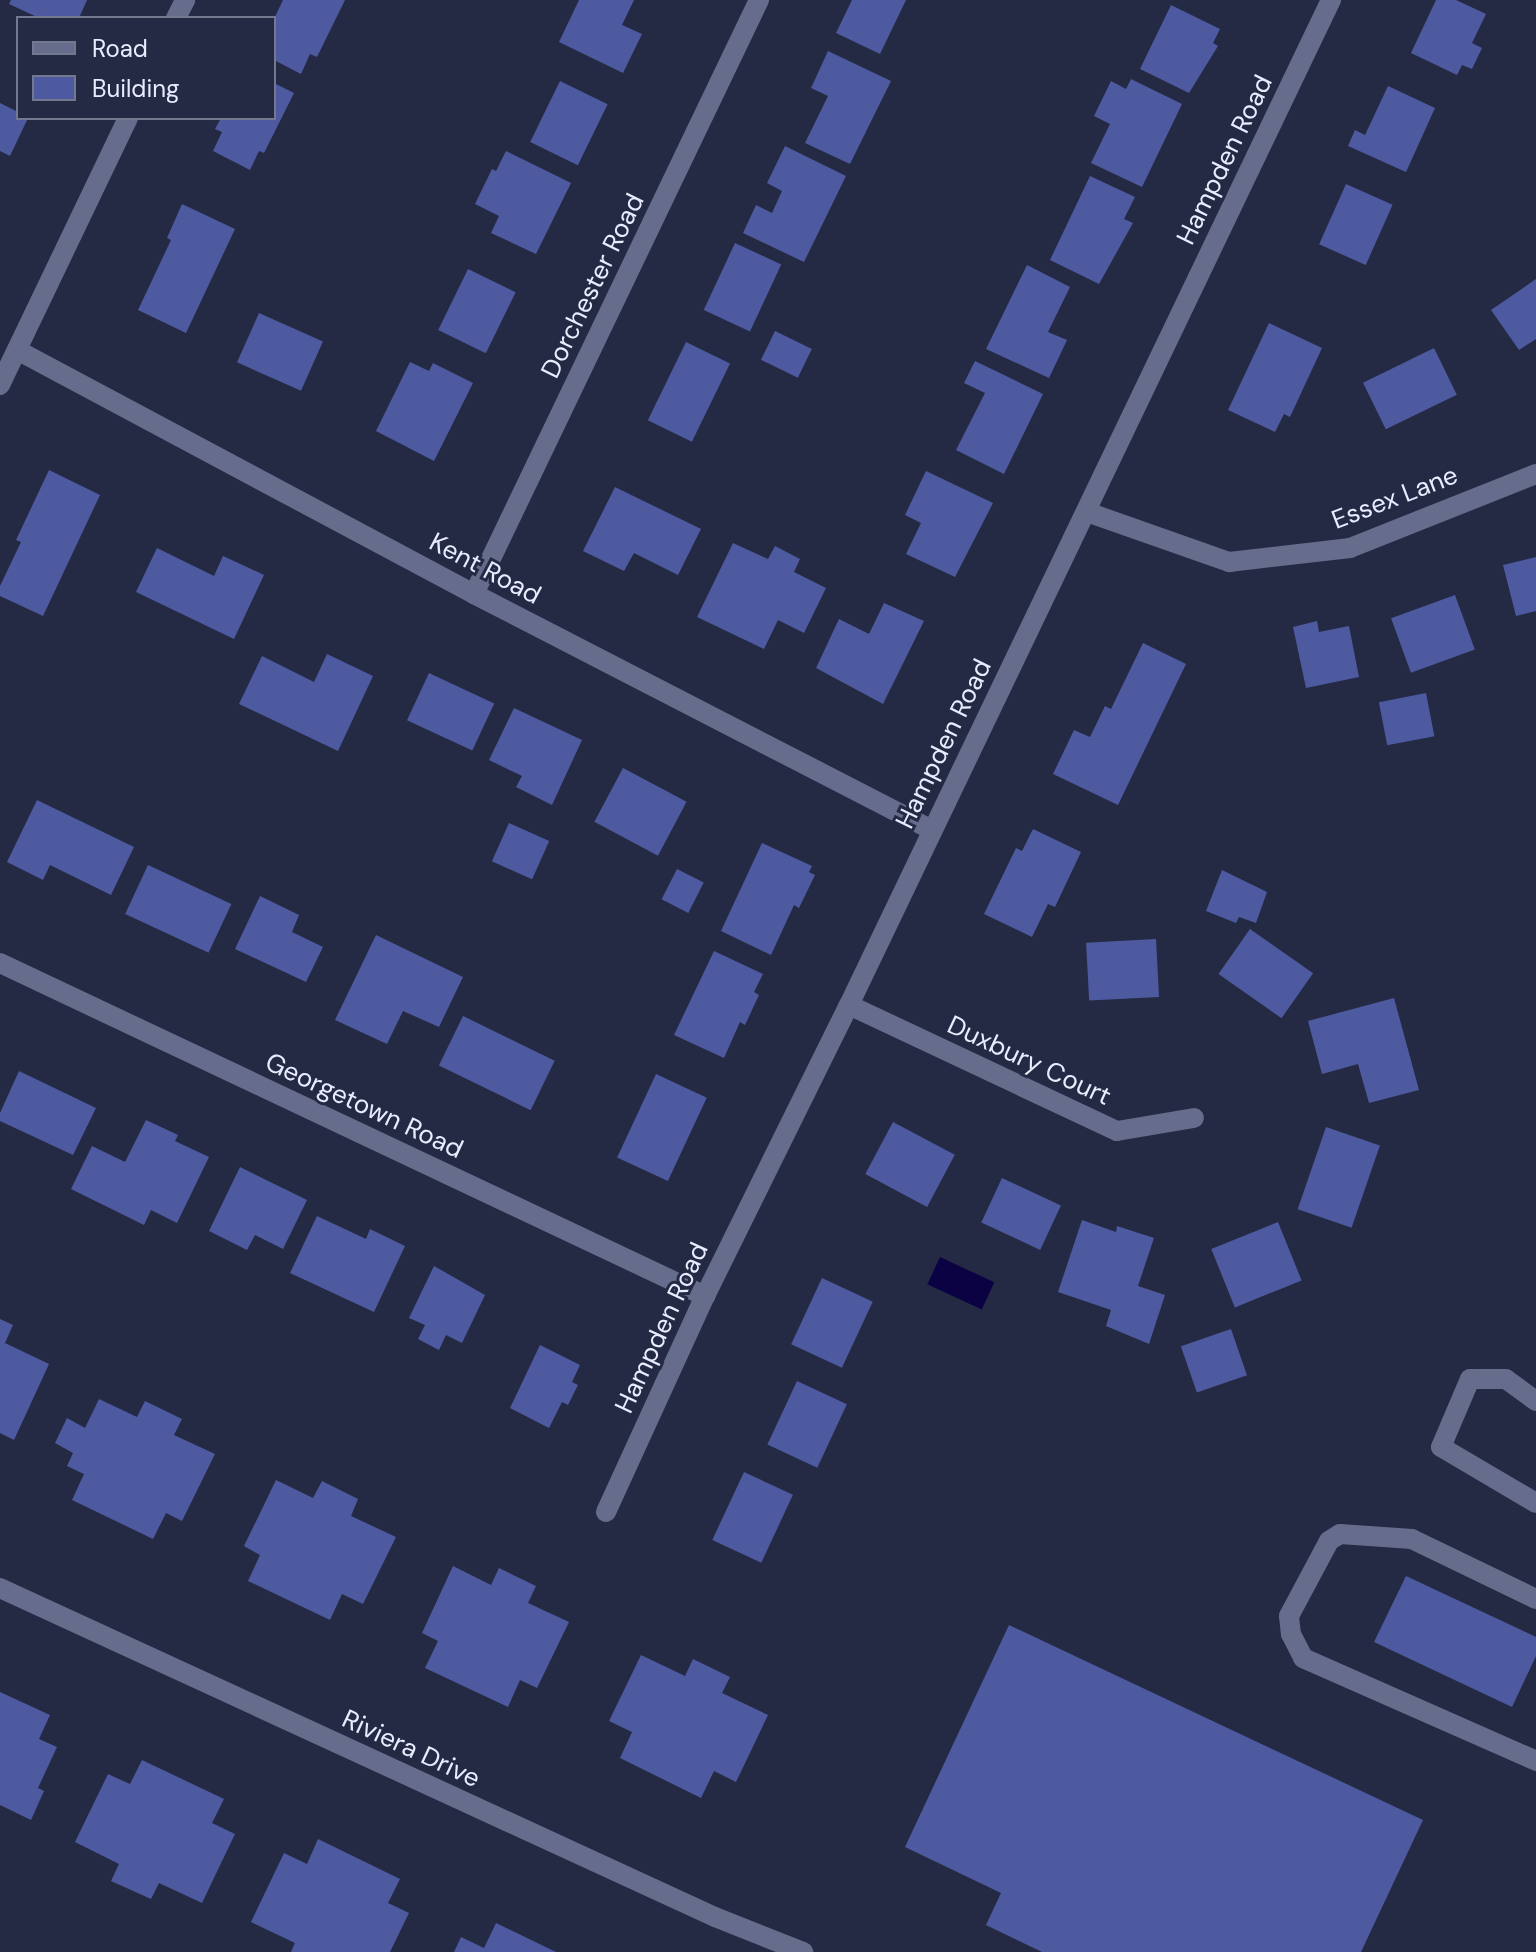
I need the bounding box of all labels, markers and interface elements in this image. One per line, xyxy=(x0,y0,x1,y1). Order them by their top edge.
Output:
legend xyxy=(16,16,276,120)
text: Road xyxy=(92,33,148,64)
street label: Hampden Road xyxy=(1170,70,1280,250)
text: Building xyxy=(92,73,179,104)
street label: Dorchester Road xyxy=(535,189,651,383)
street label: Essex Lane xyxy=(1328,460,1462,536)
street label: Kent Road xyxy=(424,527,546,611)
street label: Hampden Road xyxy=(889,654,999,834)
street label: Duxbury Court xyxy=(942,1010,1116,1112)
street label: Georgetown Road xyxy=(260,1047,468,1165)
street label: Hampden Road xyxy=(609,1238,715,1418)
street label: Riviera Drive xyxy=(337,1703,485,1795)

